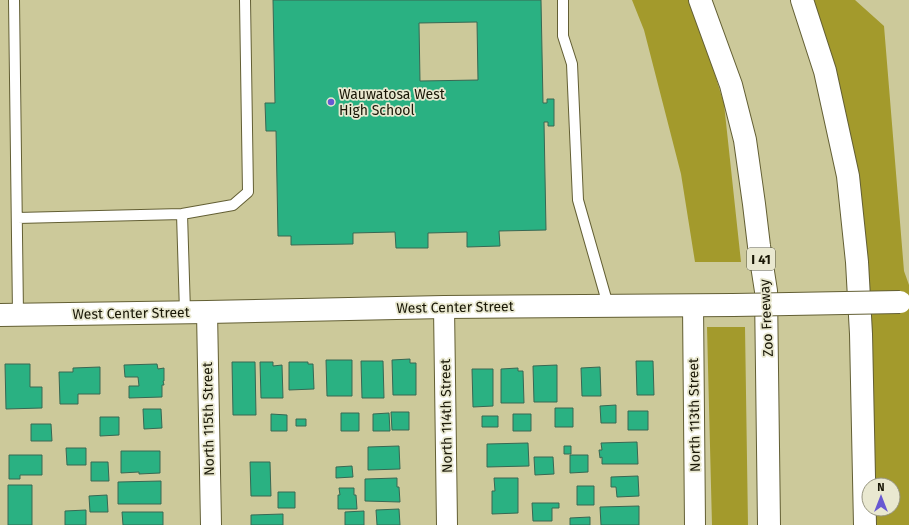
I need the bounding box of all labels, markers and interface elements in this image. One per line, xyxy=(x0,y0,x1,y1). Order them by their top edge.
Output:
place label: Wauwatosa West High School xyxy=(339,86,446,119)
marker: Wauwatosa West High School xyxy=(326,97,336,107)
road number: I 41 xyxy=(747,248,775,270)
street label: Zoo Freeway xyxy=(756,279,777,357)
street label: West Center Street xyxy=(396,298,515,317)
street label: West Center Street xyxy=(72,304,191,323)
street label: North 113th Street xyxy=(685,357,704,472)
street label: North 114th Street xyxy=(437,358,456,473)
street label: North 115th Street xyxy=(199,361,218,476)
north arrow xyxy=(861,477,901,517)
text: N xyxy=(877,481,885,494)

